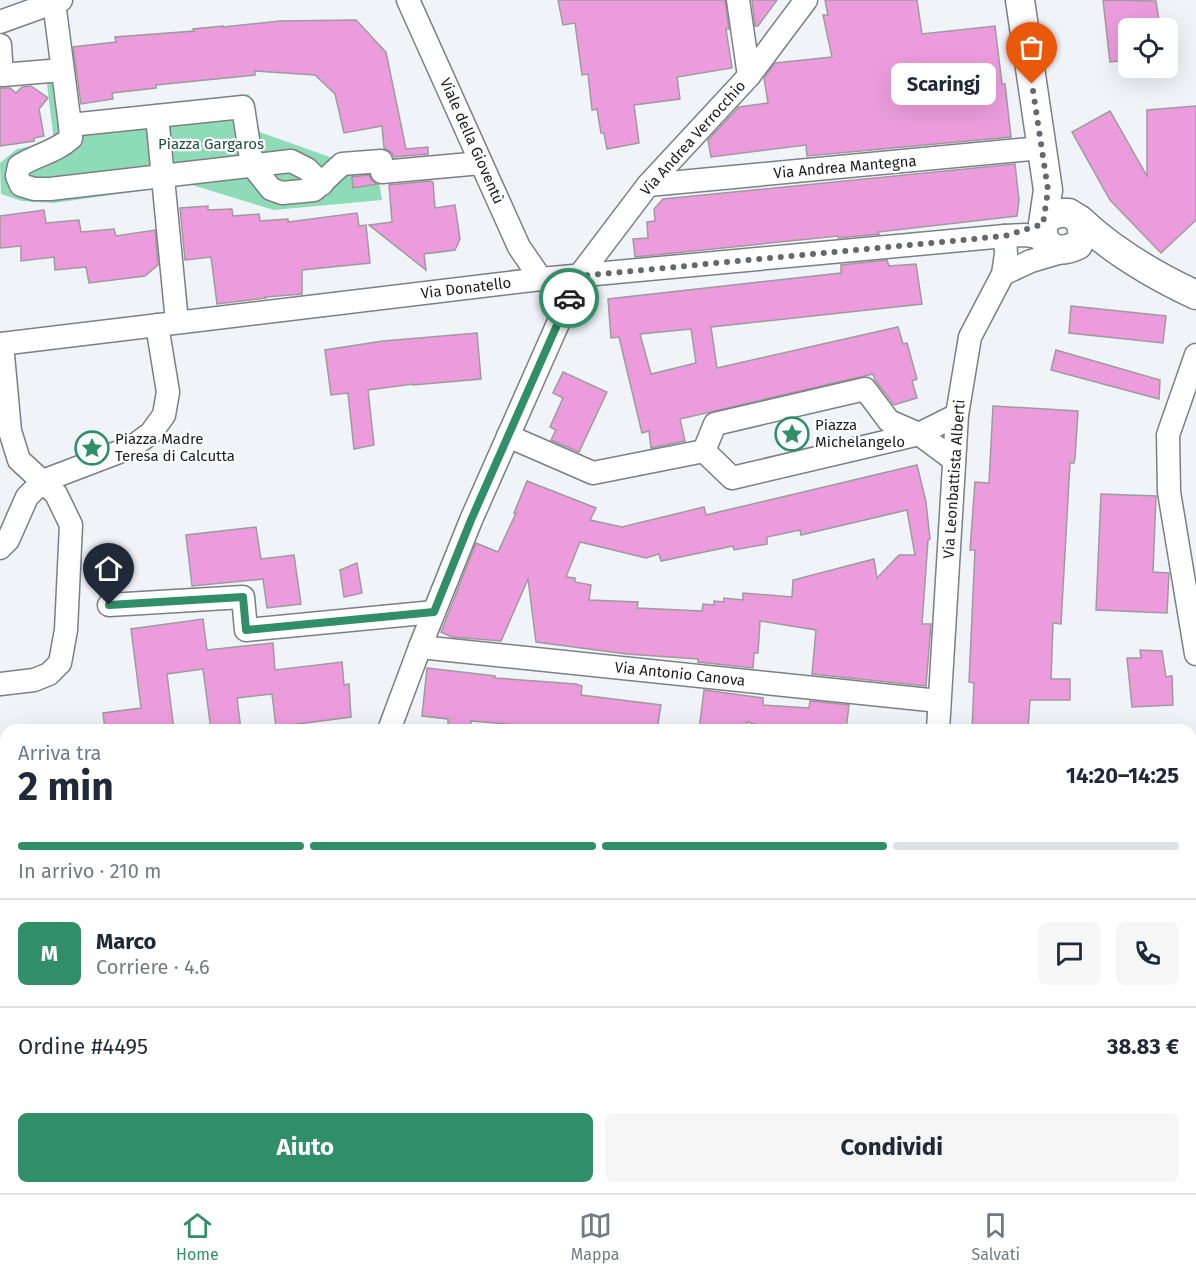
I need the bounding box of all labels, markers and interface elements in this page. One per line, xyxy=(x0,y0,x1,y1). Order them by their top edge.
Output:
map controls xyxy=(1118,18,1178,78)
button: locate xyxy=(1118,18,1178,78)
pin xyxy=(1006,22,1057,84)
icon: bag xyxy=(1015,31,1048,64)
callout: Scaringj xyxy=(891,63,996,105)
text: Scaringj xyxy=(907,72,980,96)
street label: Viale della Gioventù xyxy=(436,75,508,207)
street label: Via Andrea Verrocchio xyxy=(637,77,749,199)
park label: Piazza Gargaros xyxy=(158,135,264,153)
street label: Via Andrea Mantegna xyxy=(773,152,917,182)
courier xyxy=(539,268,599,328)
street label: Via Donatello xyxy=(420,274,512,302)
icon: car xyxy=(553,282,586,315)
street label: Via Leonbattista Alberti xyxy=(939,399,969,559)
place icon: Piazza Michelangelo xyxy=(774,416,810,452)
place label: Piazza Michelangelo xyxy=(815,416,905,451)
place icon: Piazza Madre Teresa di Calcutta xyxy=(74,430,110,466)
place label: Piazza Madre Teresa di Calcutta xyxy=(115,430,235,465)
pin xyxy=(83,543,134,605)
icon: home xyxy=(92,552,125,585)
street label: Via Antonio Canova xyxy=(614,658,746,690)
text: Arriva tra xyxy=(18,741,101,765)
text: 14:20–14:25 xyxy=(1066,762,1179,789)
text: 2 min xyxy=(18,764,114,810)
text: In arrivo · 210 m xyxy=(18,859,161,883)
button: chat xyxy=(1038,922,1101,985)
button: phone xyxy=(1116,922,1179,985)
text: Marco xyxy=(96,928,156,955)
text: M xyxy=(41,940,58,967)
text: Corriere · 4.6 xyxy=(96,955,210,979)
text: Ordine #4495 xyxy=(18,1033,148,1060)
text: 38.83 € xyxy=(1107,1033,1179,1060)
button: Aiuto xyxy=(18,1113,593,1182)
button: Condividi xyxy=(605,1113,1179,1182)
tab: Home xyxy=(176,1209,219,1264)
tab: Mappa xyxy=(571,1209,619,1264)
tab: Salvati xyxy=(972,1209,1020,1264)

